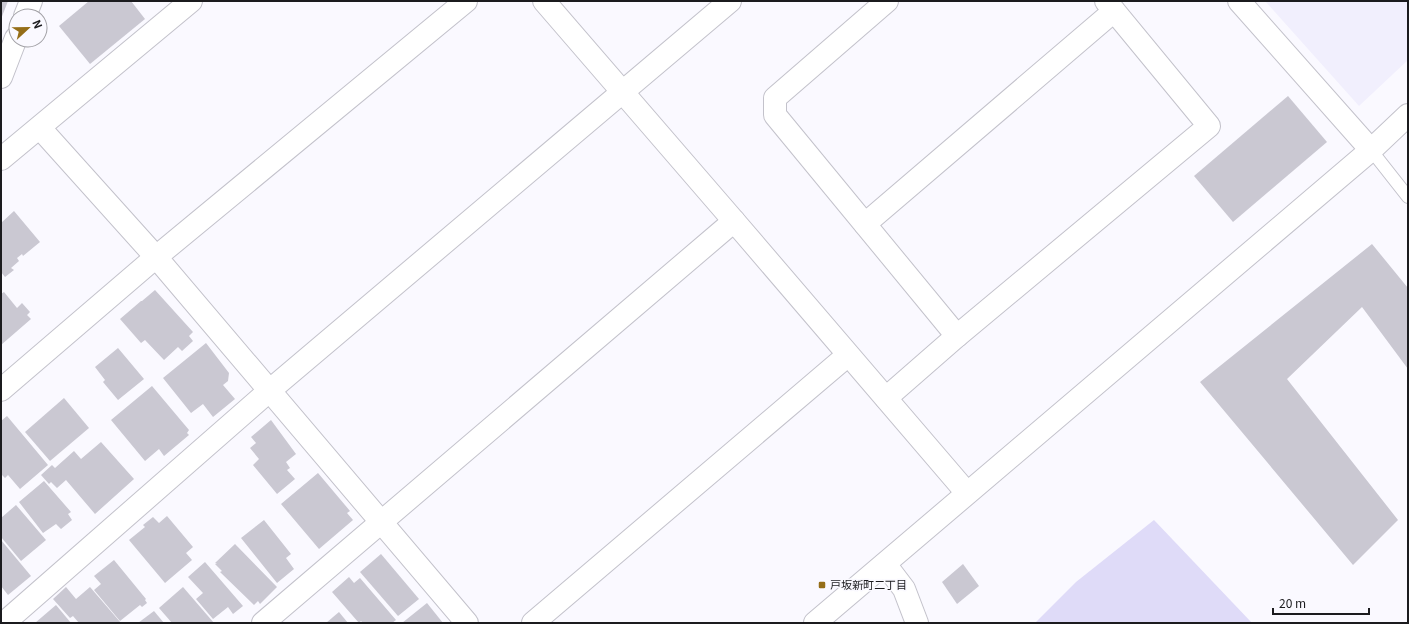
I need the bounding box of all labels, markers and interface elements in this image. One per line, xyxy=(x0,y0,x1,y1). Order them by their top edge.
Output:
north arrow xyxy=(8,8,48,48)
text: N xyxy=(29,17,47,31)
place label: 戸坂新町二丁目 xyxy=(830,576,907,592)
marker: 戸坂新町二丁目 xyxy=(817,580,827,590)
scale bar xyxy=(1273,590,1369,616)
text: 20 m xyxy=(1279,594,1306,611)

